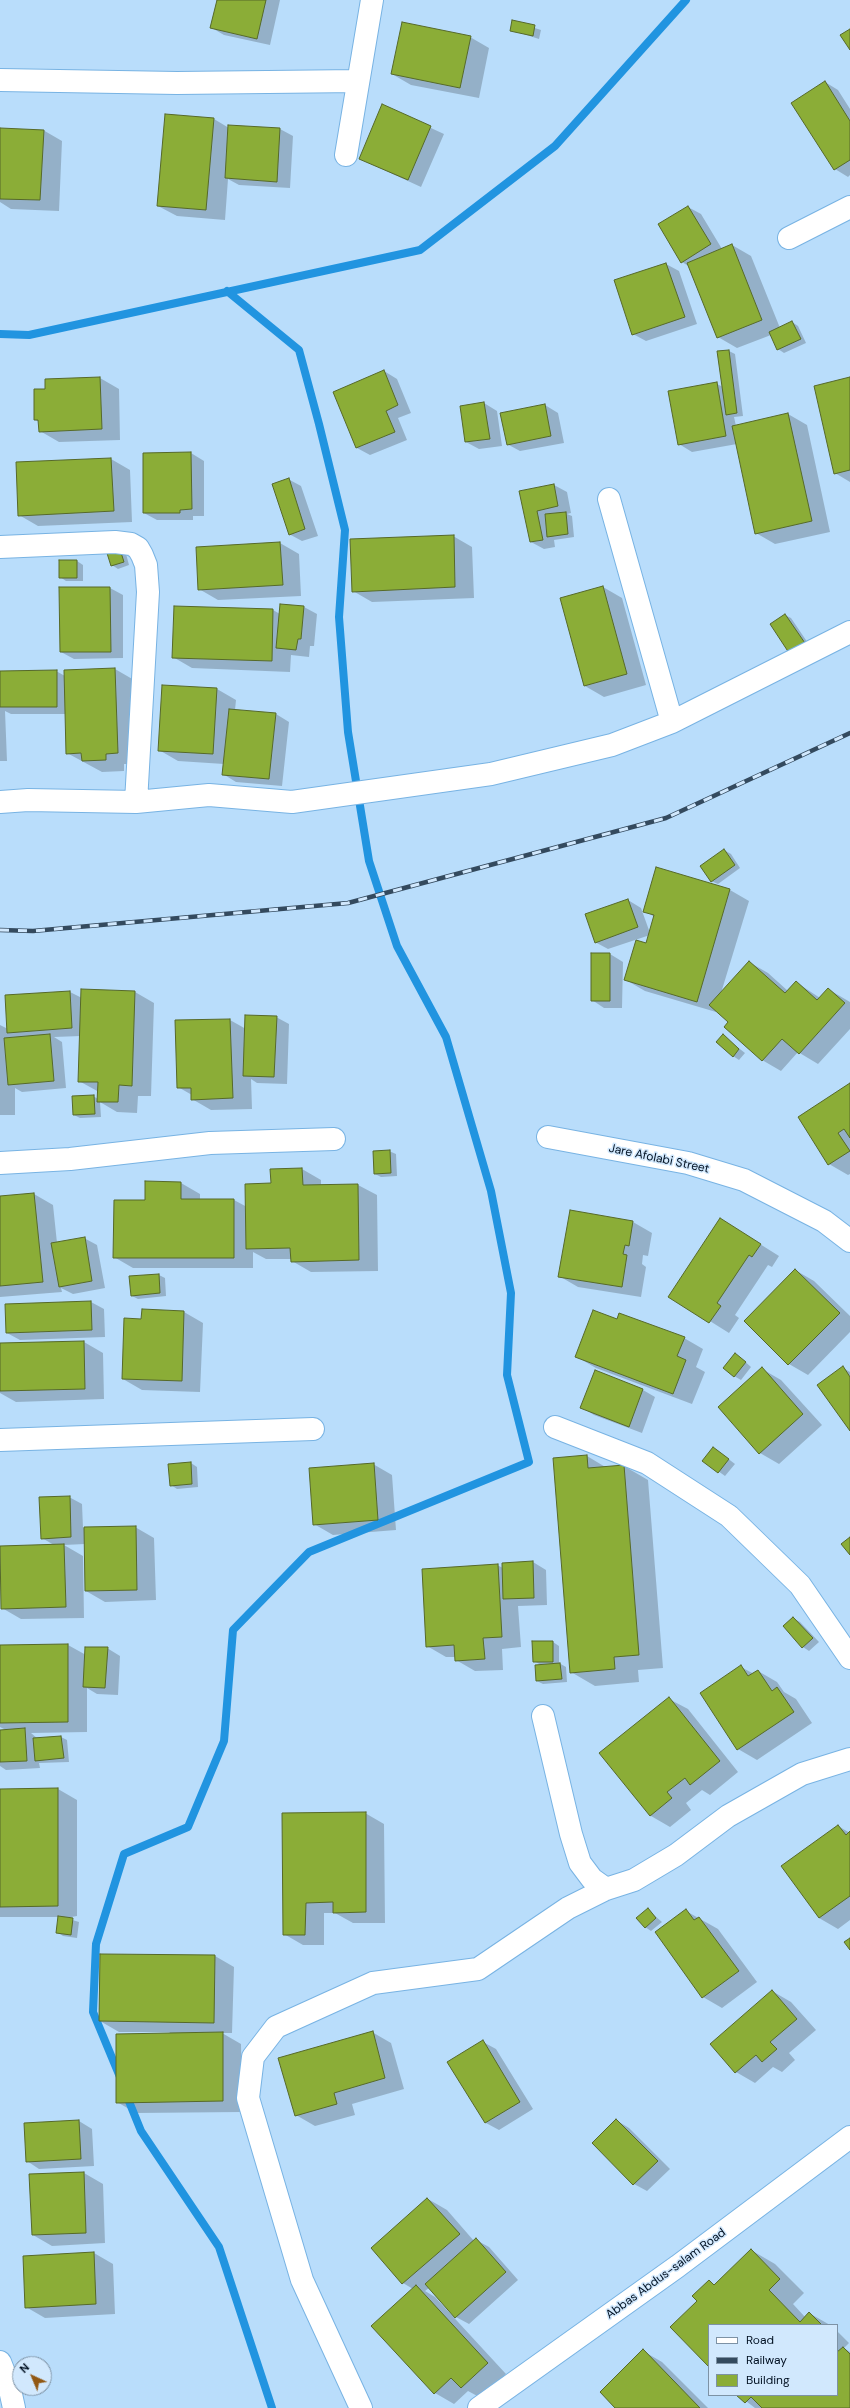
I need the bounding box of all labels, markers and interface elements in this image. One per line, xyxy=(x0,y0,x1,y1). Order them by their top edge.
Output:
street label: Jare Afolabi Street xyxy=(607,1141,711,1177)
street label: Abbas Abdus-salam Road xyxy=(603,2226,729,2322)
legend xyxy=(708,2324,838,2396)
text: Road xyxy=(746,2332,774,2348)
text: Railway xyxy=(746,2352,787,2368)
north arrow xyxy=(12,2356,52,2396)
text: N xyxy=(17,2360,32,2376)
text: Building xyxy=(746,2372,790,2388)

